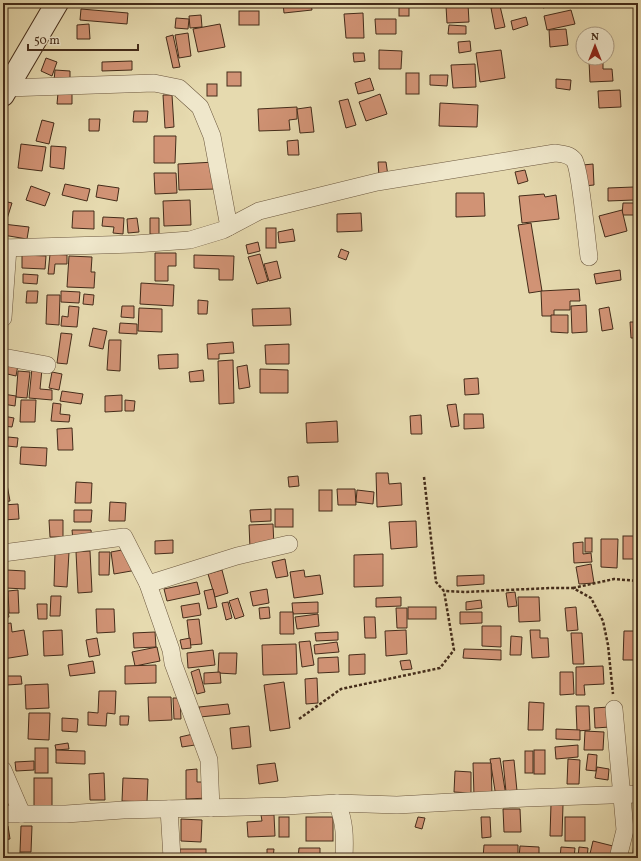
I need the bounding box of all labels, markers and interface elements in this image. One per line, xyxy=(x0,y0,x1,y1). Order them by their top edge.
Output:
scale bar xyxy=(28,26,138,52)
north arrow xyxy=(575,26,615,66)
text: N xyxy=(591,30,599,45)
text: 50 m xyxy=(34,33,60,49)

